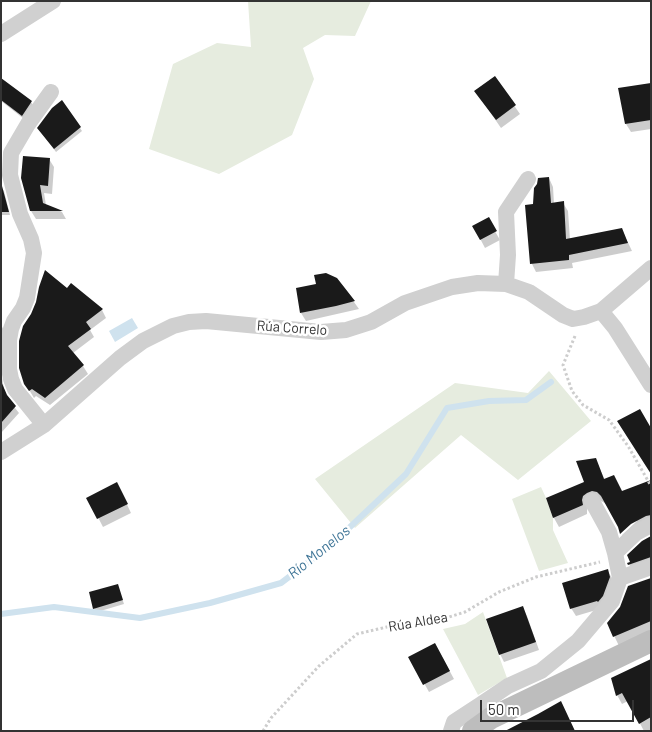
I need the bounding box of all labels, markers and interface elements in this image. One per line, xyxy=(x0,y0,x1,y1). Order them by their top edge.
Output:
street label: Rúa Correlo xyxy=(256,317,328,339)
water label: Río Monelos xyxy=(284,521,354,583)
street label: Rúa Aldea xyxy=(387,609,449,635)
scale bar xyxy=(482,690,636,722)
text: 50 m xyxy=(488,700,520,718)

